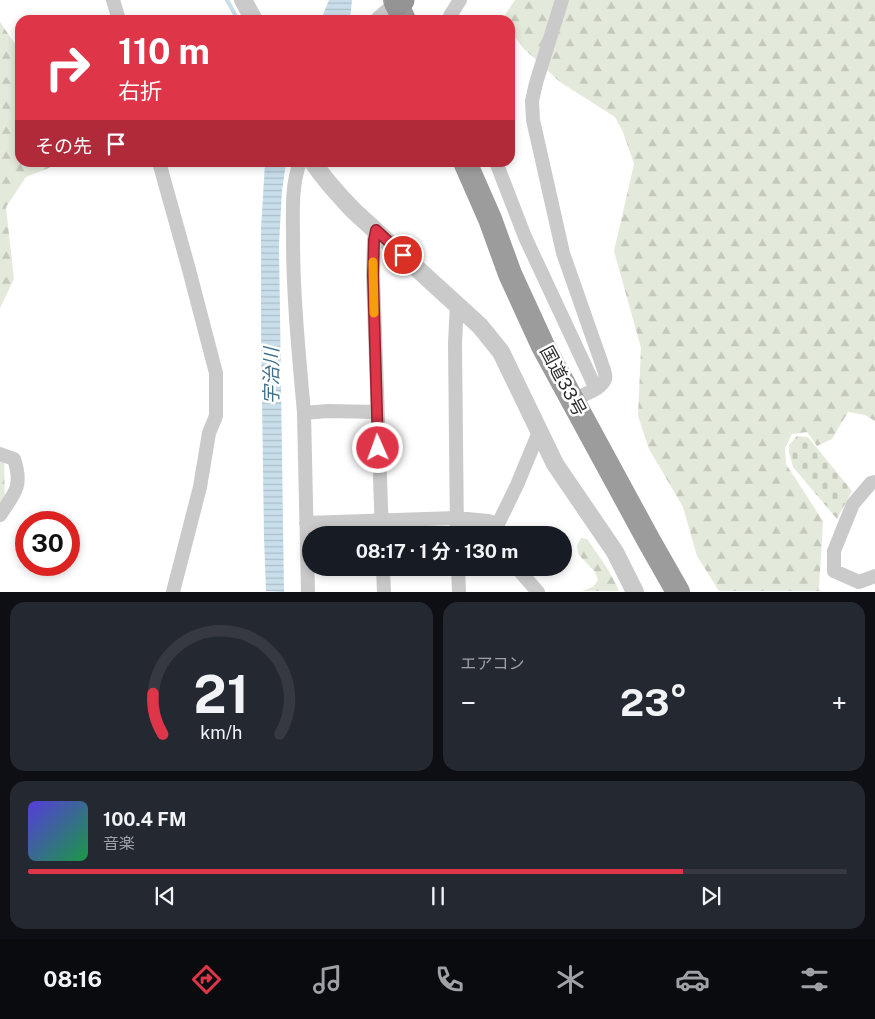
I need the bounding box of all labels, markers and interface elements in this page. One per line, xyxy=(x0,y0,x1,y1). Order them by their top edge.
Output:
text: 110 m xyxy=(118,31,210,72)
icon: right xyxy=(35,35,100,100)
text: 右折 xyxy=(118,78,162,104)
icon: arrive xyxy=(102,130,130,158)
text: その先 xyxy=(35,135,92,157)
pin xyxy=(382,234,424,276)
icon: arrive xyxy=(389,241,417,269)
street label: 国道33号 xyxy=(536,342,591,419)
water label: 宇治川 xyxy=(260,346,282,405)
position arrow xyxy=(351,421,403,473)
speed limit sign: 30 xyxy=(15,511,80,576)
text: 08:17 · 1 分 · 130 m xyxy=(356,540,518,562)
text: エアコン xyxy=(461,654,525,673)
text: 21 xyxy=(194,664,249,725)
text: 23° xyxy=(620,680,687,725)
text: − xyxy=(461,686,476,719)
text: + xyxy=(831,686,847,719)
text: km/h xyxy=(200,722,242,743)
text: 100.4 FM xyxy=(103,808,186,830)
text: 音楽 xyxy=(103,834,135,853)
icon: previous xyxy=(151,882,179,910)
icon: pause xyxy=(424,882,452,910)
icon: next xyxy=(697,882,725,910)
icon: directions xyxy=(189,962,224,997)
icon: music xyxy=(310,962,345,997)
icon: phone xyxy=(432,962,467,997)
icon: climate xyxy=(553,962,588,997)
icon: car xyxy=(675,962,710,997)
icon: filters xyxy=(797,962,832,997)
text: 08:16 xyxy=(43,966,102,992)

